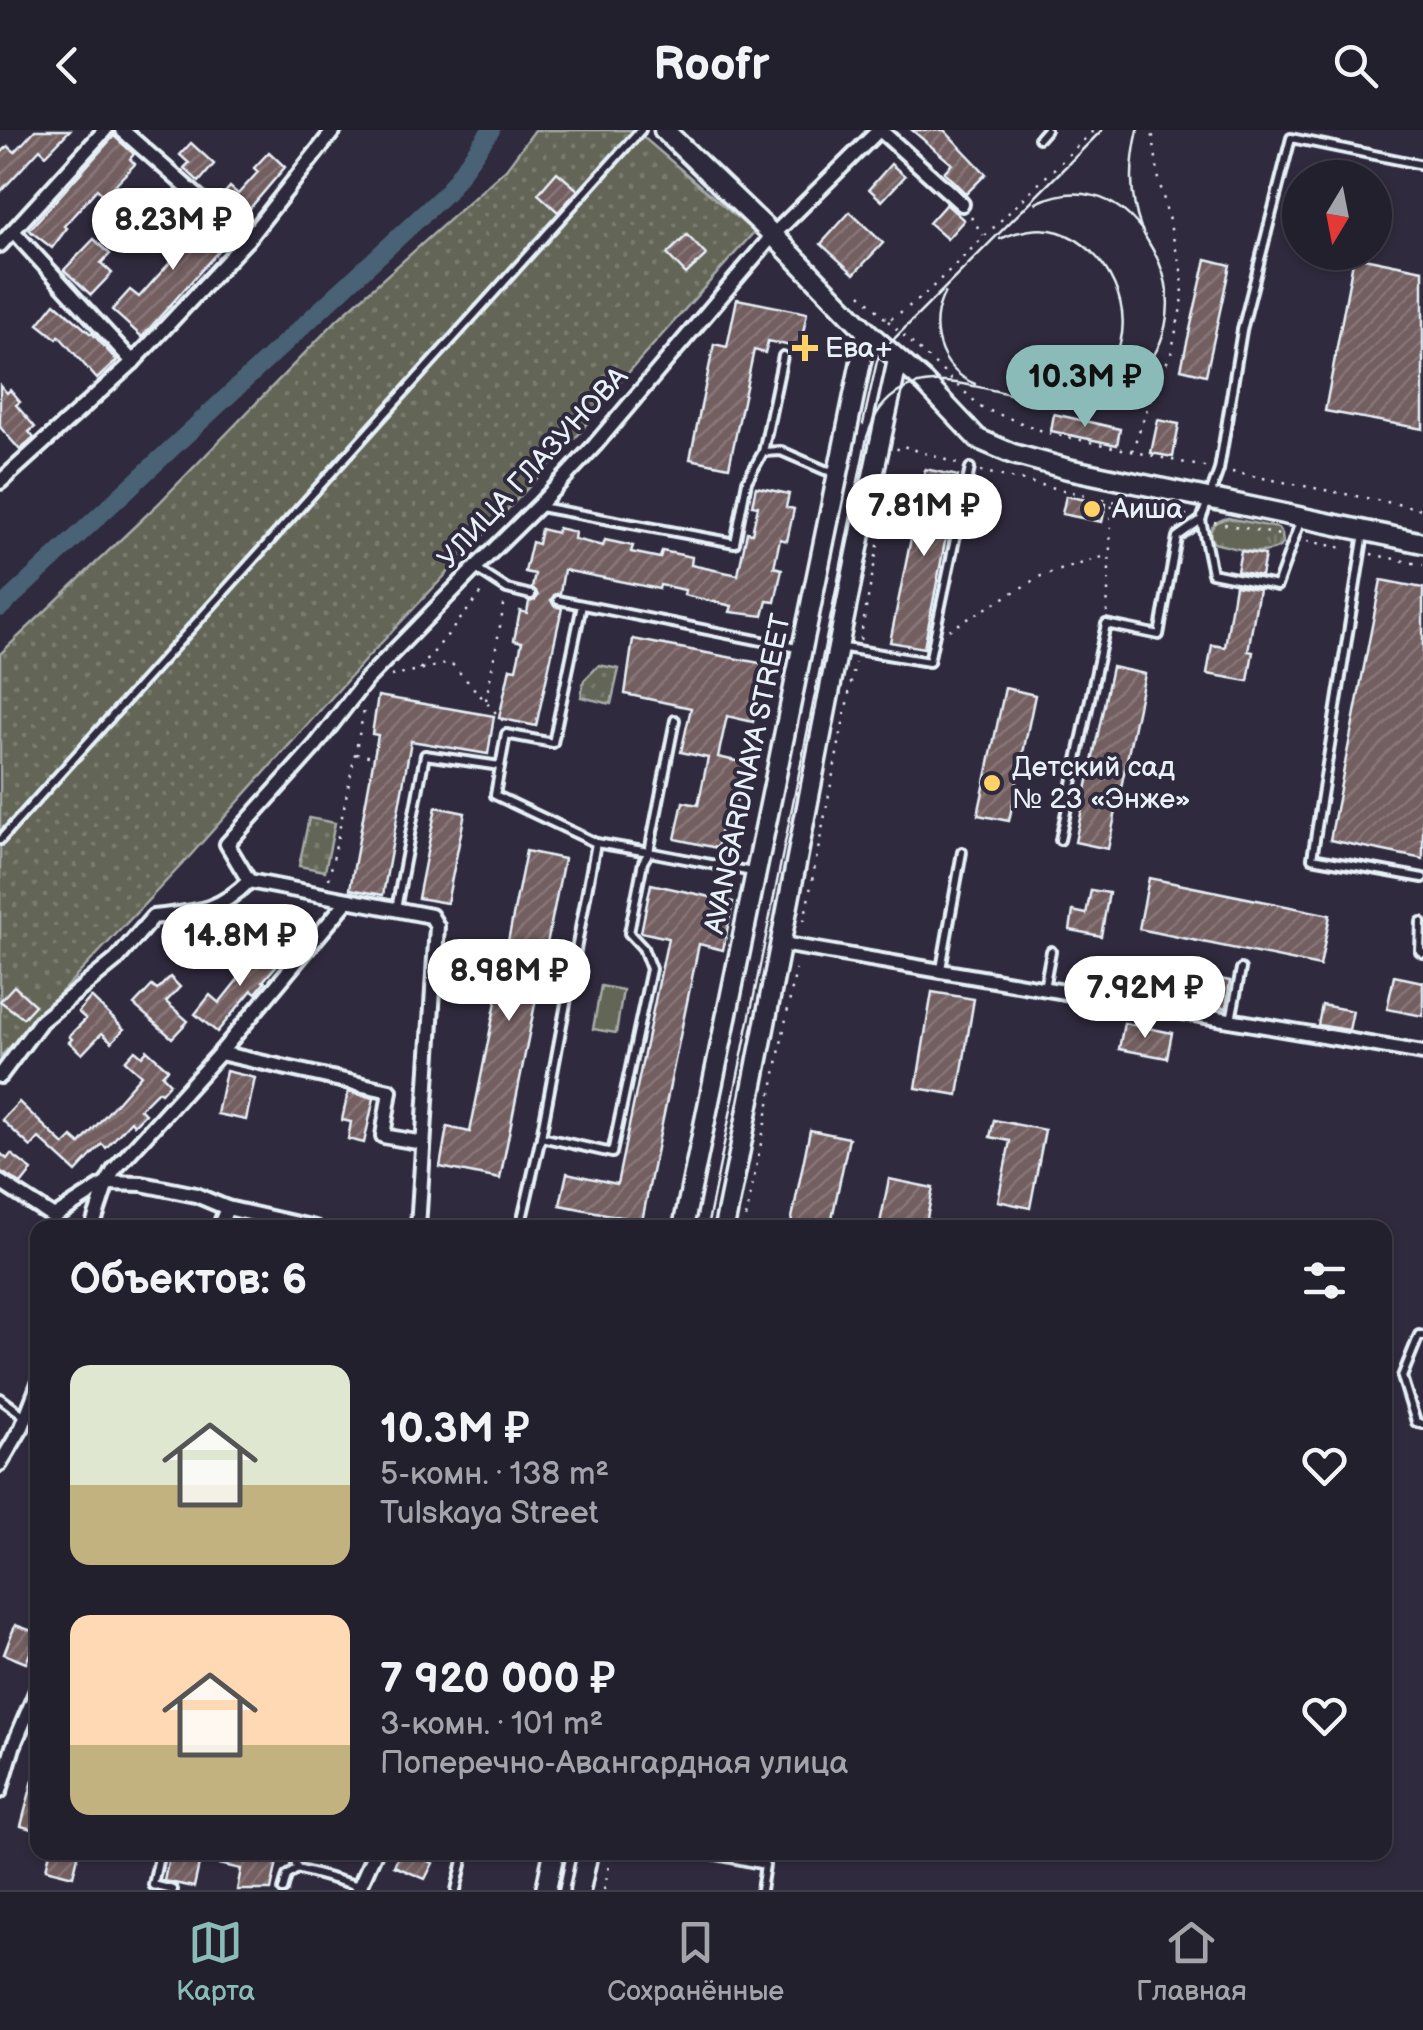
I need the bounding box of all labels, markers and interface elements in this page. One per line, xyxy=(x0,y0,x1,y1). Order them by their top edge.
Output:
icon: back xyxy=(40,38,95,93)
text: Roofr xyxy=(654,38,769,93)
icon: search xyxy=(1328,38,1383,93)
north arrow xyxy=(1282,160,1392,270)
map controls xyxy=(1282,160,1392,270)
pin: 8.23M ₽ xyxy=(81,188,265,273)
text: 8.23M ₽ xyxy=(114,201,232,240)
place label: Ева+ xyxy=(825,332,893,365)
marker: Ева+ xyxy=(794,337,816,359)
pin: 10.3M ₽ xyxy=(993,345,1177,430)
text: 10.3M ₽ xyxy=(1028,358,1142,397)
street label: УЛИЦА ГЛАЗУНОВА xyxy=(431,360,636,576)
pin: 7.81M ₽ xyxy=(832,474,1016,559)
text: 7.81M ₽ xyxy=(868,487,980,526)
place label: Аиша xyxy=(1111,493,1183,526)
marker: Аиша xyxy=(1081,498,1103,520)
street label: AVANGARDNAYA STREET xyxy=(698,611,798,937)
place label: Детский сад № 23 «Энже» xyxy=(1012,751,1191,816)
marker: Детский сад № 23 «Энже» xyxy=(981,772,1003,794)
pin: 14.8M ₽ xyxy=(148,904,332,989)
text: 14.8M ₽ xyxy=(183,917,297,956)
pin: 8.98M ₽ xyxy=(417,939,601,1024)
text: 8.98M ₽ xyxy=(449,952,569,991)
pin: 7.92M ₽ xyxy=(1053,956,1237,1041)
text: 7.92M ₽ xyxy=(1086,969,1204,1008)
icon: filters xyxy=(1297,1253,1352,1308)
text: Объектов: 6 xyxy=(70,1255,307,1306)
text: 10.3M ₽ xyxy=(380,1404,530,1455)
icon: home xyxy=(150,1405,270,1525)
icon: heart xyxy=(1297,1438,1352,1493)
text: 5-комн. · 138 m² xyxy=(380,1455,609,1494)
text: Tulskaya Street xyxy=(380,1494,598,1533)
text: 7 920 000 ₽ xyxy=(380,1654,615,1705)
icon: home xyxy=(150,1655,270,1775)
icon: heart xyxy=(1297,1688,1352,1743)
text: 3-комн. · 101 m² xyxy=(380,1705,603,1744)
text: Поперечно-Авангардная улица xyxy=(380,1744,848,1783)
tab: Карта xyxy=(176,1915,255,2008)
tab: Сохранённые xyxy=(607,1915,784,2008)
tab: Главная xyxy=(1136,1915,1247,2008)

